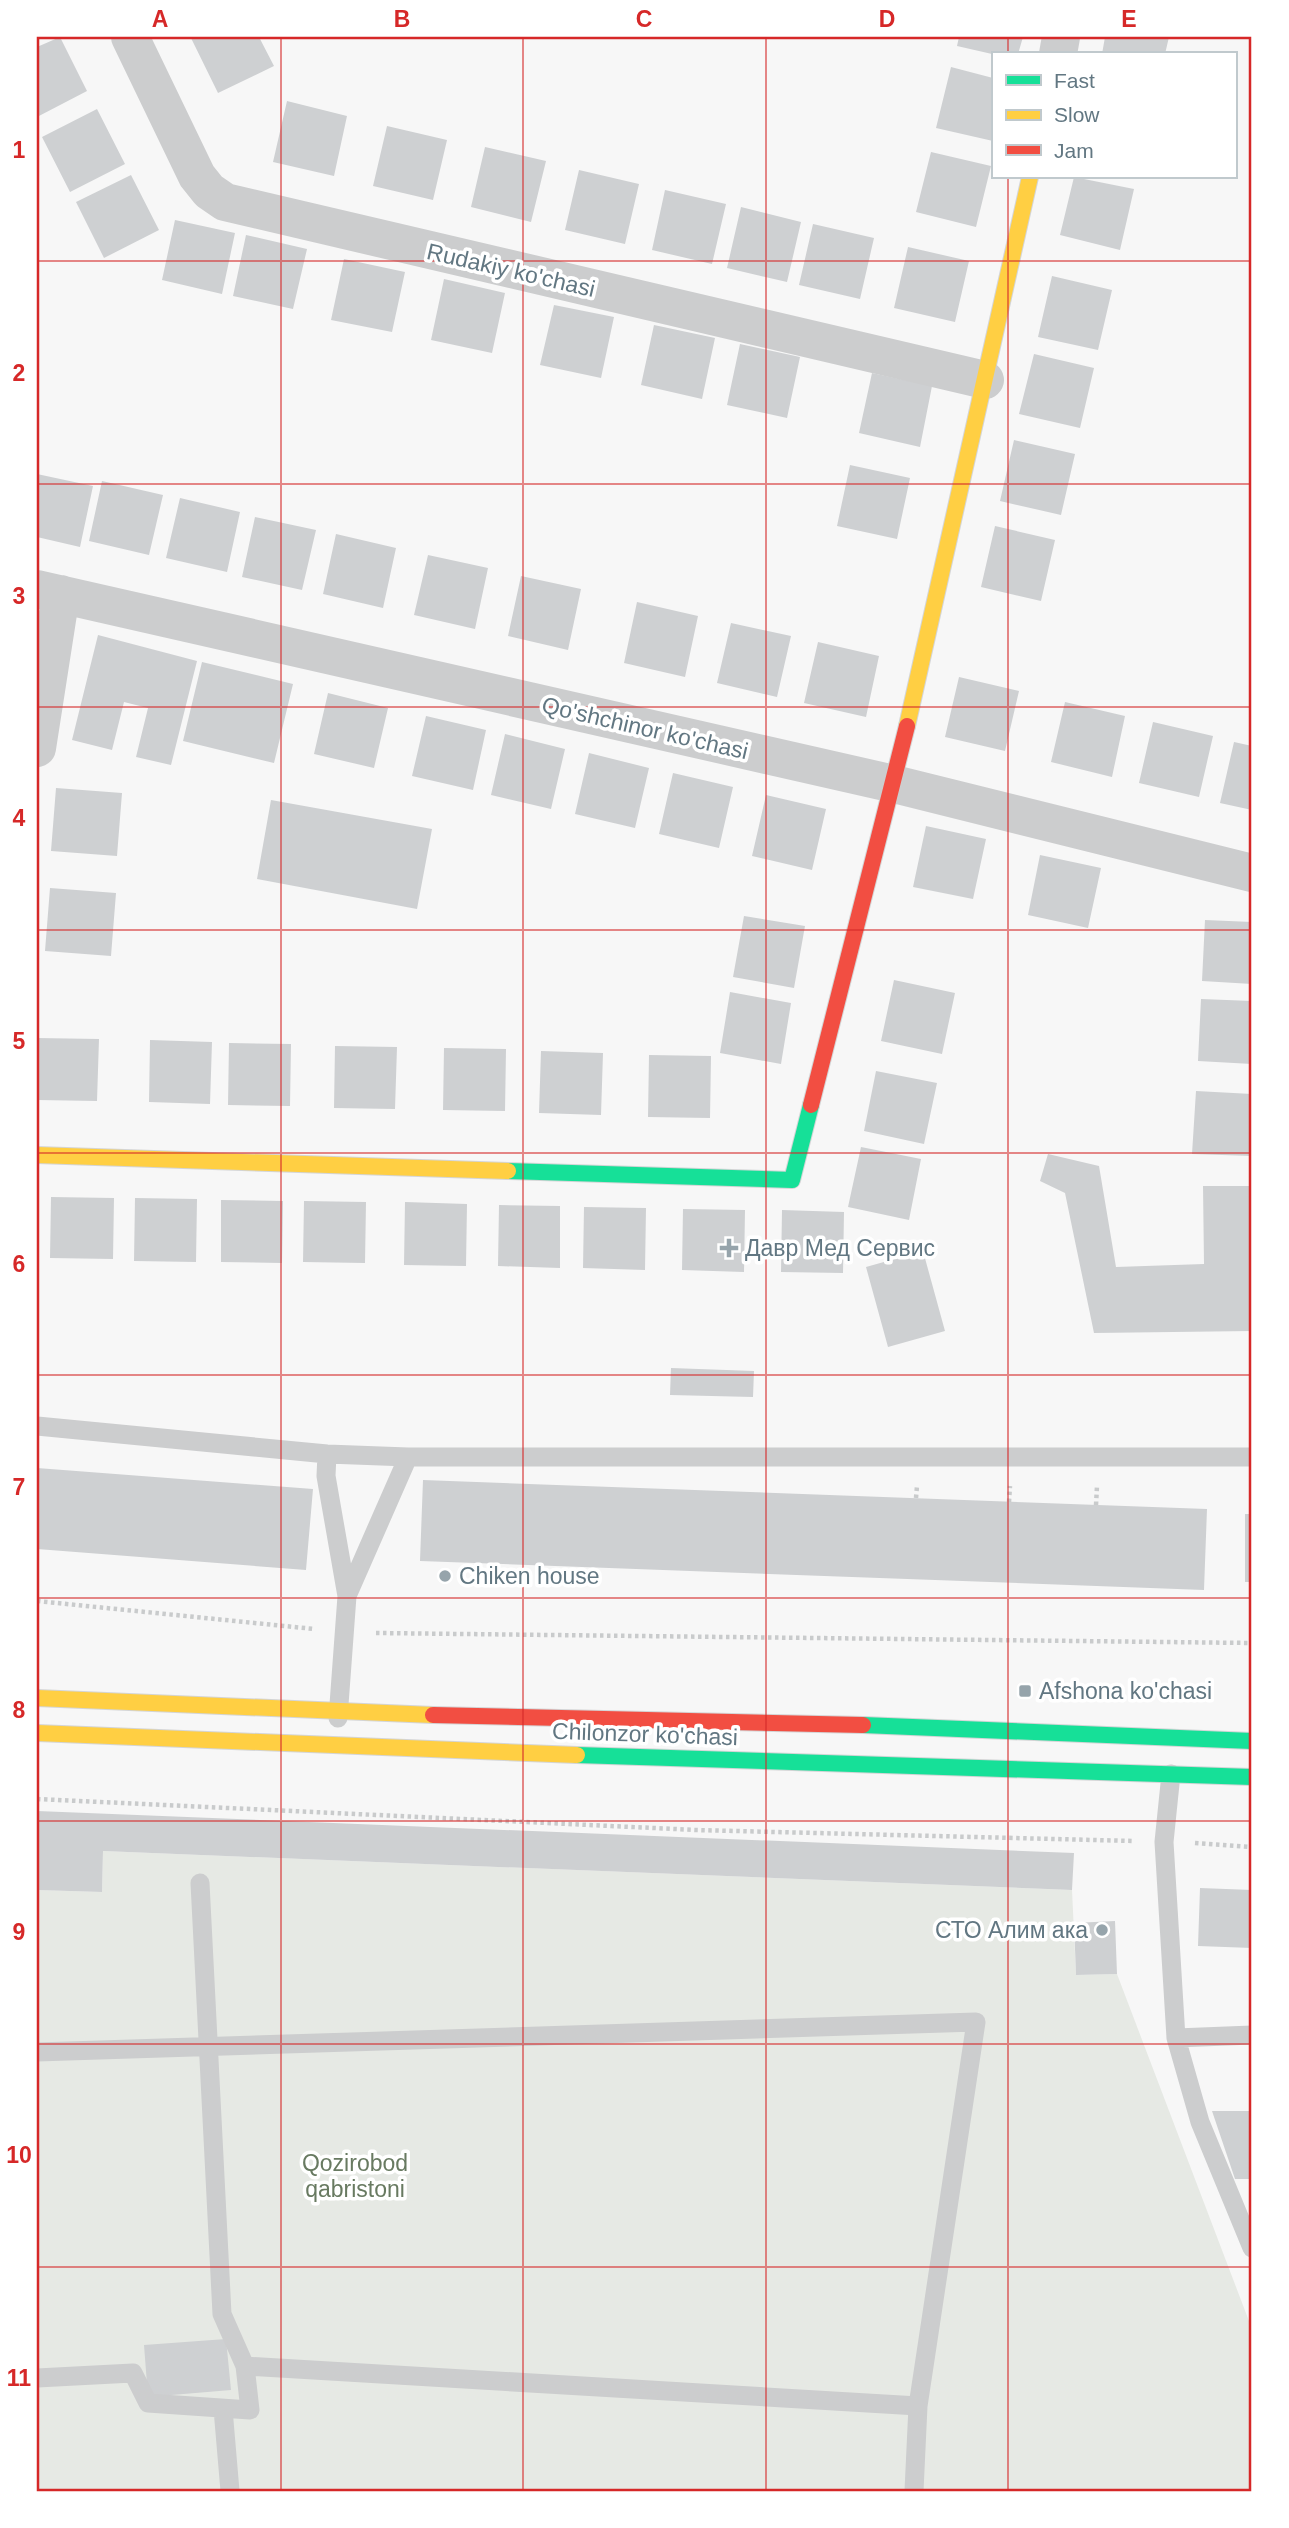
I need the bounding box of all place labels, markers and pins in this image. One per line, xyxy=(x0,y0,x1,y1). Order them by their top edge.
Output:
place label: Давр Мед Сервис xyxy=(745,1235,935,1261)
marker: Давр Мед Сервис xyxy=(719,1238,739,1258)
place label: Chiken house xyxy=(459,1563,600,1589)
marker: Chiken house xyxy=(437,1568,453,1584)
place label: Afshona ko'chasi xyxy=(1039,1678,1212,1704)
marker: Afshona ko'chasi xyxy=(1017,1683,1033,1699)
place label: СТО Алим ака xyxy=(935,1917,1088,1943)
marker: СТО Алим ака xyxy=(1094,1922,1110,1938)

